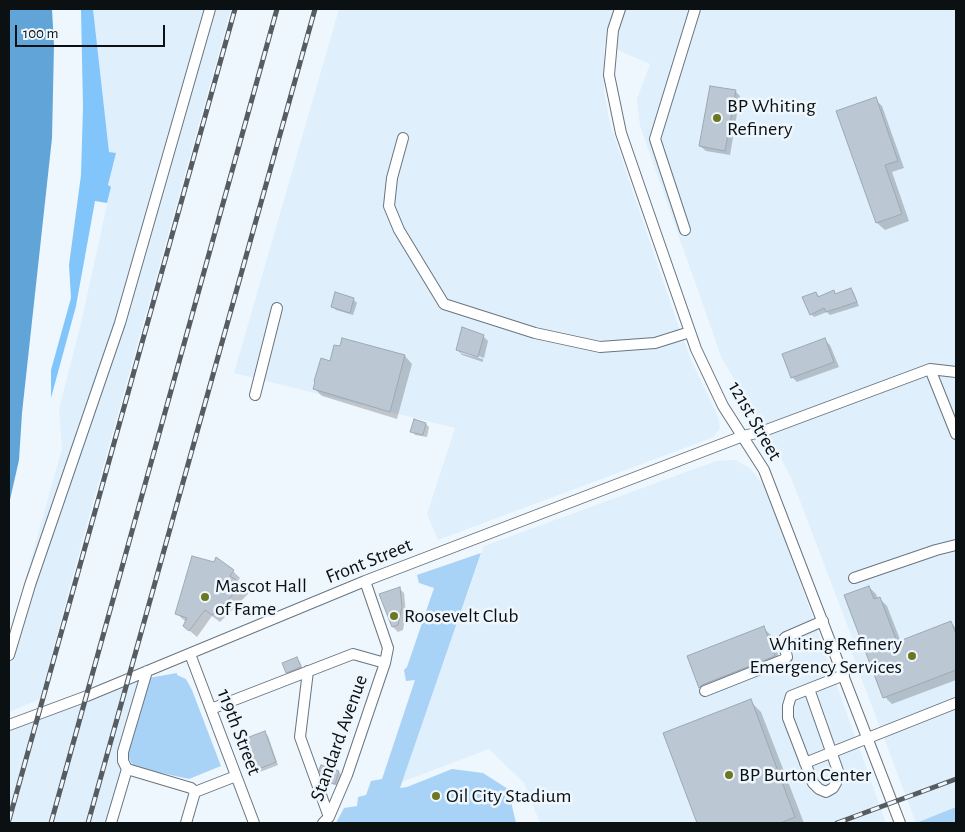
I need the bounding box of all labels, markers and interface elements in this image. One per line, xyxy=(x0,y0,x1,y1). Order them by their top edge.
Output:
scale bar xyxy=(18,15,168,47)
text: 100 m xyxy=(23,26,58,41)
place label: BP Whiting Refinery xyxy=(727,94,816,141)
marker: BP Whiting Refinery xyxy=(711,112,723,124)
street label: 121st Street xyxy=(723,377,787,465)
street label: Front Street xyxy=(322,533,416,589)
place label: Mascot Hall of Fame xyxy=(215,574,307,621)
marker: Mascot Hall of Fame xyxy=(199,591,211,603)
place label: Roosevelt Club xyxy=(404,604,518,628)
marker: Roosevelt Club xyxy=(388,610,400,622)
place label: Whiting Refinery Emergency Services xyxy=(749,632,902,679)
marker: Whiting Refinery Emergency Services xyxy=(906,650,918,662)
street label: Standard Avenue xyxy=(305,671,373,805)
street label: 119th Street xyxy=(212,686,266,778)
place label: BP Burton Center xyxy=(739,763,871,787)
marker: BP Burton Center xyxy=(723,769,735,781)
place label: Oil City Stadium xyxy=(446,784,571,808)
marker: Oil City Stadium xyxy=(430,790,442,802)

